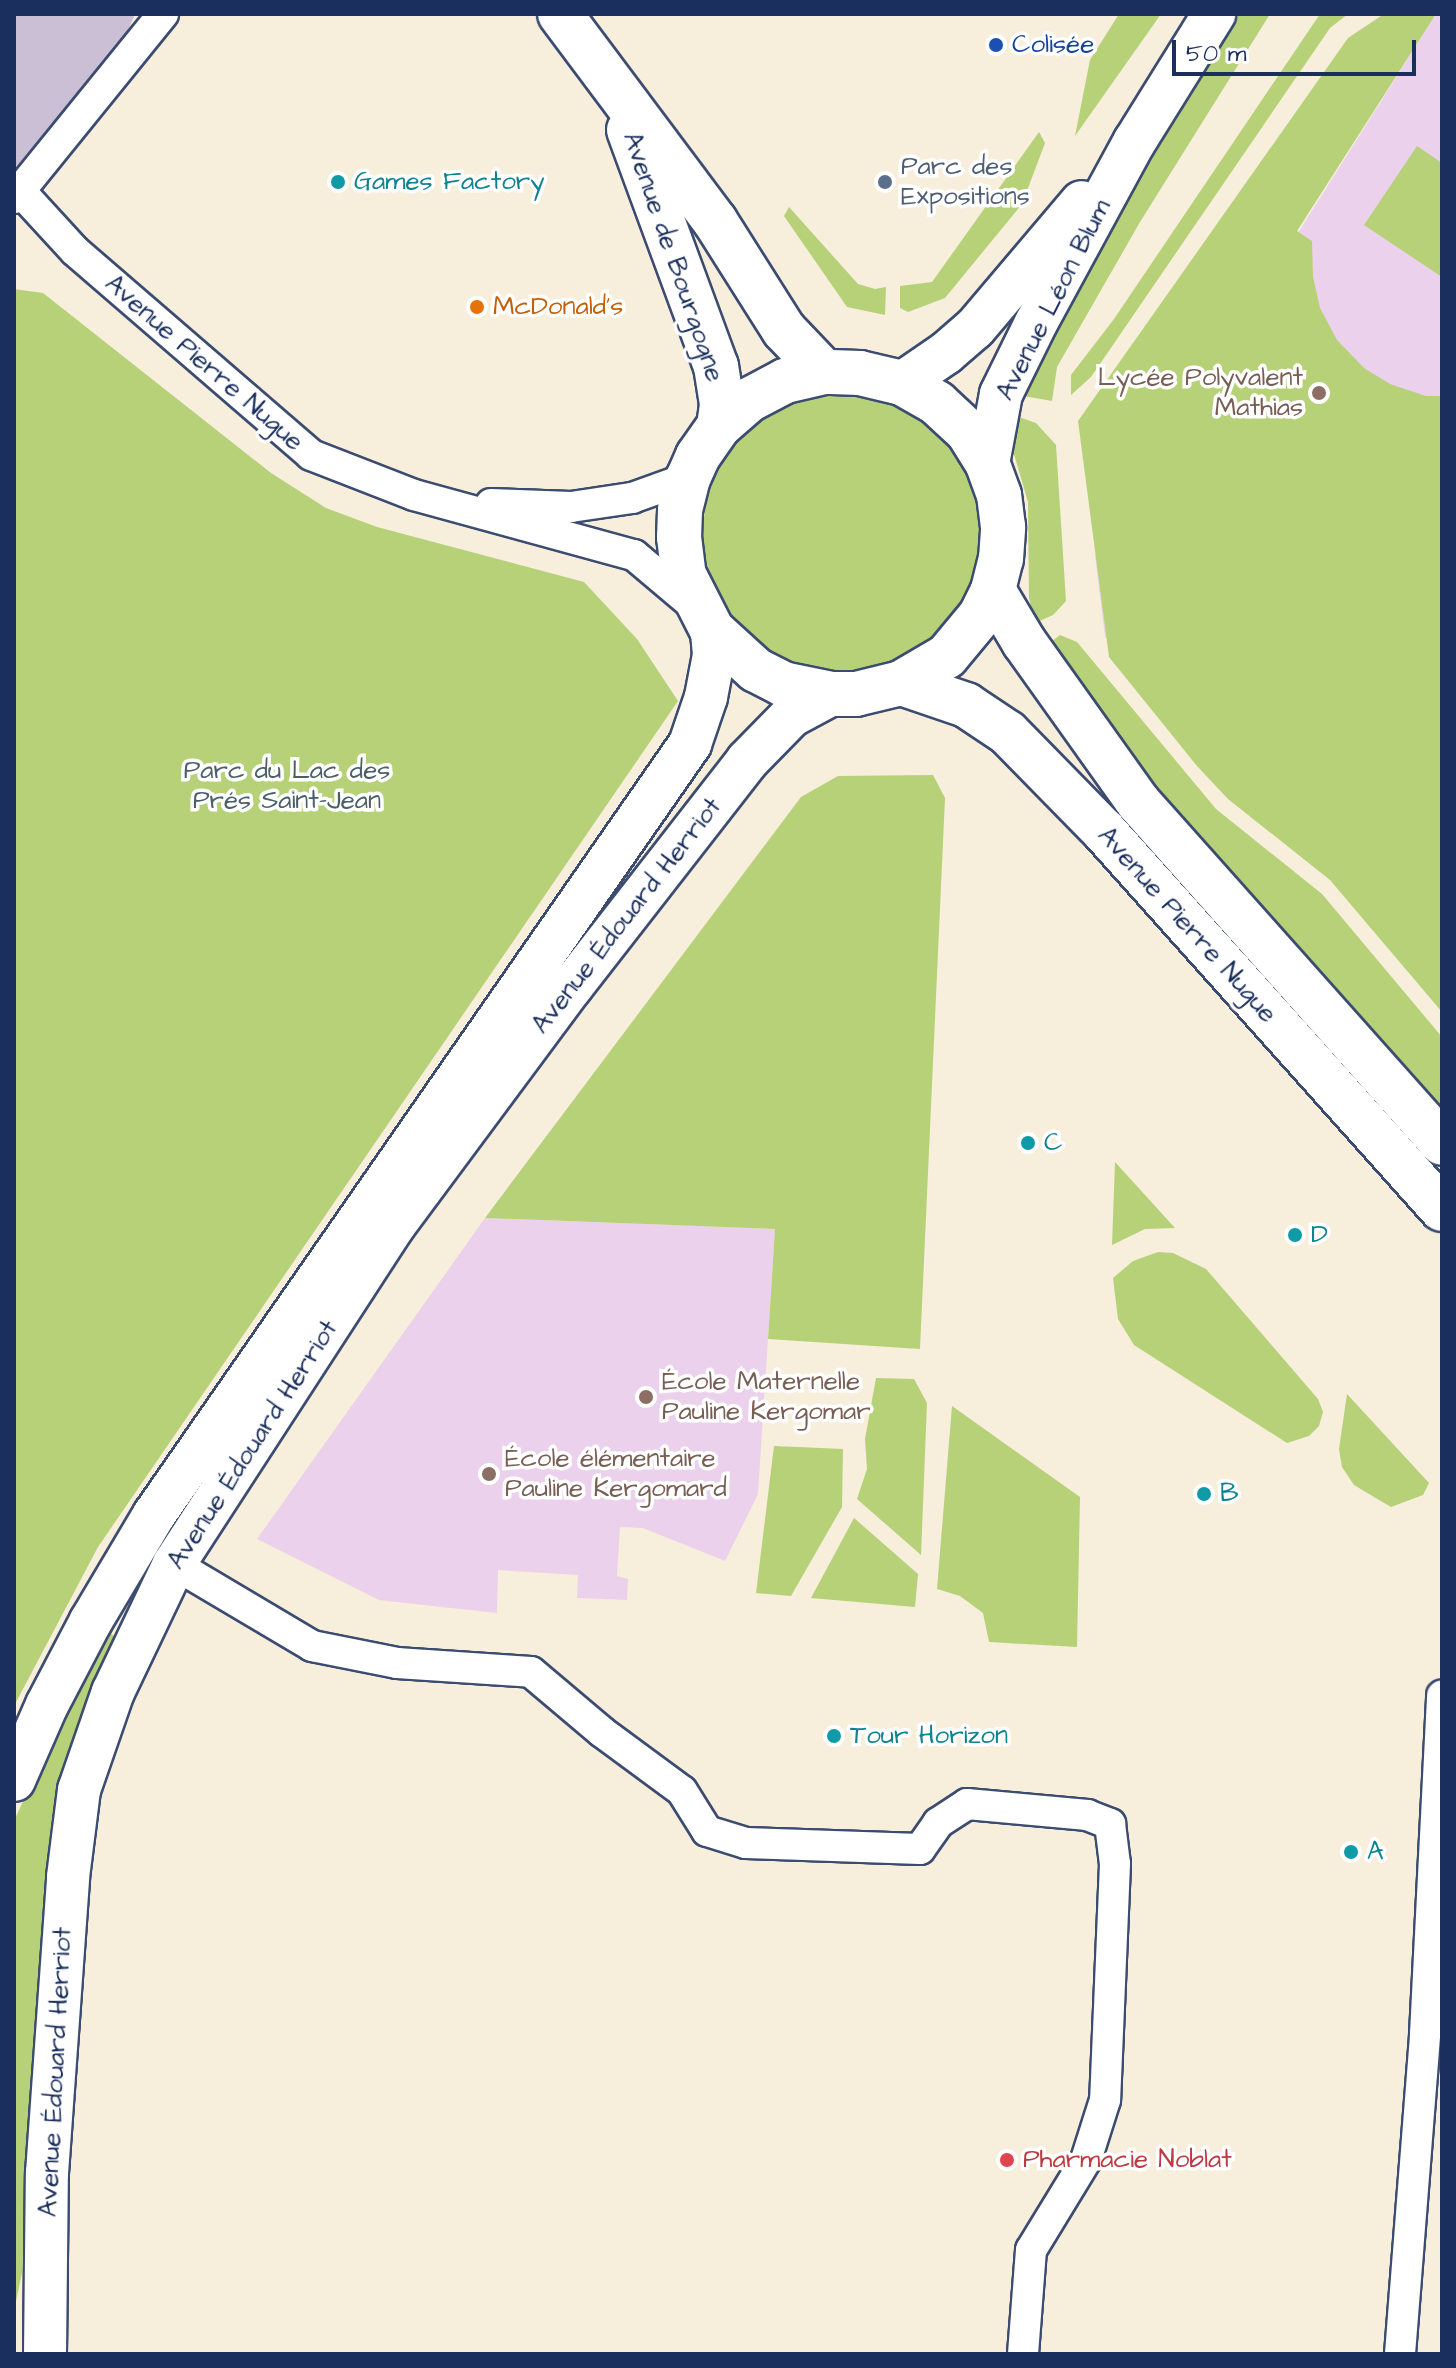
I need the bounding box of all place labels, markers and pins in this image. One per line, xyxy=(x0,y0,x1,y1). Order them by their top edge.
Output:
place label: Colisée xyxy=(1012,29,1094,61)
marker: Colisée xyxy=(987,36,1005,54)
place label: Parc des Expositions xyxy=(901,151,1030,212)
place label: Games Factory xyxy=(354,166,544,198)
marker: Games Factory xyxy=(329,173,347,191)
marker: Parc des Expositions xyxy=(876,173,894,191)
place label: McDonald's xyxy=(493,291,623,323)
marker: McDonald's xyxy=(468,298,486,316)
place label: Lycée Polyvalent Mathias xyxy=(1098,362,1303,424)
marker: Lycée Polyvalent Mathias xyxy=(1310,384,1328,402)
place label: C xyxy=(1044,1127,1062,1159)
marker: C xyxy=(1019,1134,1037,1152)
place label: D xyxy=(1311,1219,1328,1251)
marker: D xyxy=(1286,1226,1304,1244)
place label: École Maternelle Pauline Kergomar xyxy=(662,1366,871,1428)
marker: École Maternelle Pauline Kergomar xyxy=(637,1388,655,1406)
place label: École élémentaire Pauline Kergomard xyxy=(505,1443,727,1504)
marker: École élémentaire Pauline Kergomard xyxy=(480,1465,498,1483)
place label: B xyxy=(1220,1478,1238,1510)
marker: B xyxy=(1195,1485,1213,1503)
place label: Tour Horizon xyxy=(850,1720,1008,1752)
marker: Tour Horizon xyxy=(825,1727,843,1745)
place label: A xyxy=(1367,1836,1384,1868)
marker: A xyxy=(1342,1843,1360,1861)
place label: Pharmacie Noblat xyxy=(1023,2144,1232,2176)
marker: Pharmacie Noblat xyxy=(998,2151,1016,2169)

